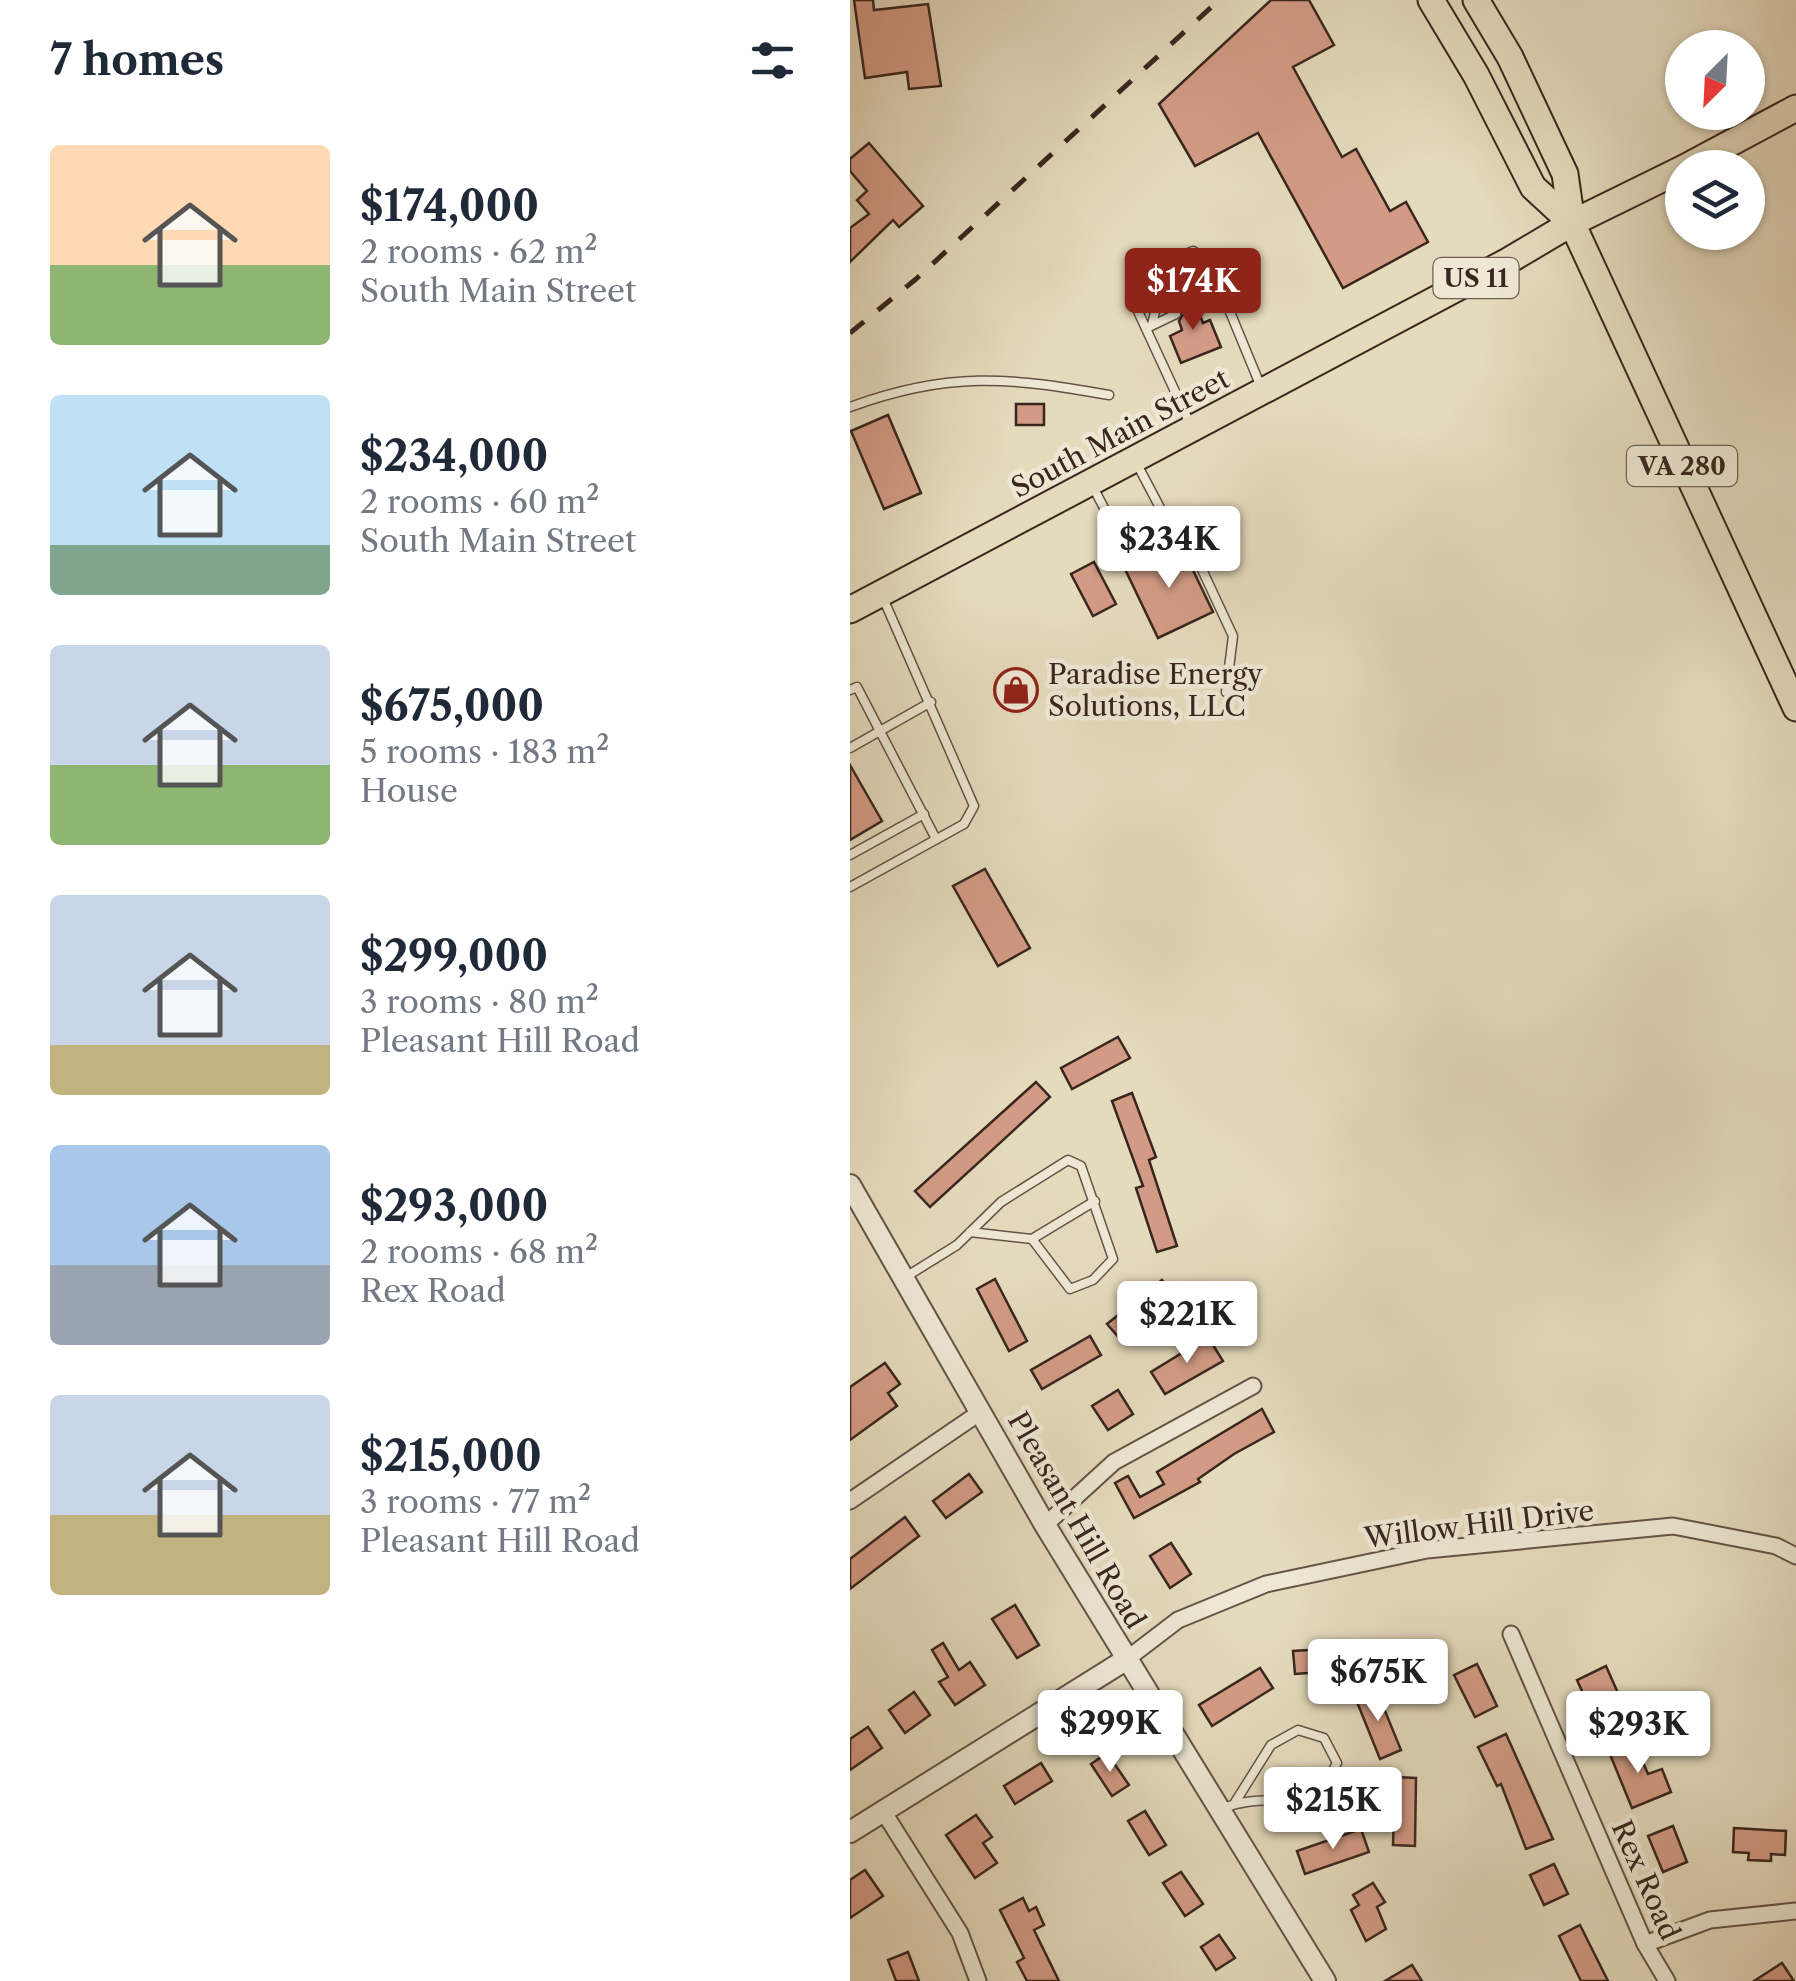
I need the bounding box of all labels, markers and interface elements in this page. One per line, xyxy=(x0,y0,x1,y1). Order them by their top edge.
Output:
north arrow xyxy=(1665,30,1765,130)
map controls xyxy=(1665,30,1765,250)
icon: filters xyxy=(745,33,800,88)
text: 7 homes xyxy=(50,34,224,86)
button: layers xyxy=(1665,150,1765,250)
text: $174,000 xyxy=(360,180,539,232)
icon: home xyxy=(130,185,250,305)
text: 2 rooms · 62 m² xyxy=(360,232,598,271)
pin: $174K xyxy=(1123,248,1263,333)
road number: US 11 xyxy=(1434,258,1518,298)
text: $174K xyxy=(1147,261,1239,300)
text: South Main Street xyxy=(360,271,636,310)
street label: South Main Street xyxy=(1005,361,1235,505)
text: $234,000 xyxy=(360,430,548,482)
icon: home xyxy=(130,435,250,555)
road number: VA 280 xyxy=(1627,446,1737,486)
text: 2 rooms · 60 m² xyxy=(360,482,599,521)
pin: $234K xyxy=(1099,506,1239,591)
text: $234K xyxy=(1119,519,1219,558)
text: South Main Street xyxy=(360,521,636,560)
place label: Paradise Energy Solutions, LLC xyxy=(1048,657,1263,723)
shop icon: Paradise Energy Solutions, LLC xyxy=(993,667,1039,713)
text: $675,000 xyxy=(360,680,544,732)
icon: home xyxy=(130,685,250,805)
text: 5 rooms · 183 m² xyxy=(360,732,609,771)
text: House xyxy=(360,771,458,810)
text: $299,000 xyxy=(360,930,548,982)
icon: home xyxy=(130,935,250,1055)
text: 3 rooms · 80 m² xyxy=(360,982,599,1021)
text: Pleasant Hill Road xyxy=(360,1021,640,1060)
text: $293,000 xyxy=(360,1180,548,1232)
icon: home xyxy=(130,1185,250,1305)
text: 2 rooms · 68 m² xyxy=(360,1232,598,1271)
text: Rex Road xyxy=(360,1271,506,1310)
pin: $221K xyxy=(1117,1281,1257,1366)
text: $221K xyxy=(1139,1294,1235,1333)
street label: Pleasant Hill Road xyxy=(1001,1405,1153,1635)
text: $215,000 xyxy=(360,1430,542,1482)
icon: home xyxy=(130,1435,250,1555)
text: 3 rooms · 77 m² xyxy=(360,1482,591,1521)
street label: Willow Hill Drive xyxy=(1361,1493,1596,1555)
text: Pleasant Hill Road xyxy=(360,1521,640,1560)
pin: $675K xyxy=(1308,1639,1448,1724)
text: $675K xyxy=(1330,1652,1426,1691)
pin: $299K xyxy=(1040,1690,1180,1775)
pin: $293K xyxy=(1568,1691,1708,1776)
text: $299K xyxy=(1060,1703,1160,1742)
text: $293K xyxy=(1588,1704,1688,1743)
pin: $215K xyxy=(1263,1767,1403,1852)
text: $215K xyxy=(1286,1780,1380,1819)
street label: Rex Road xyxy=(1605,1815,1687,1945)

